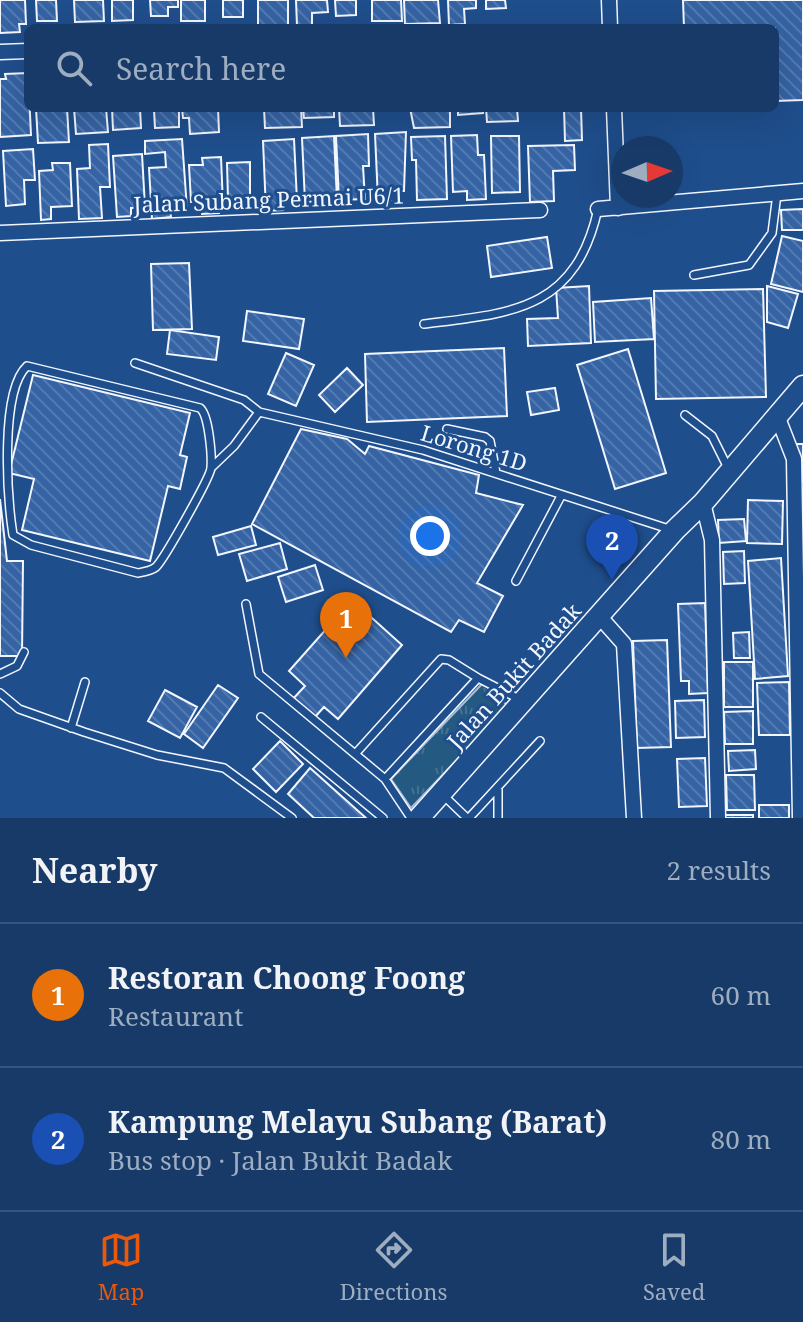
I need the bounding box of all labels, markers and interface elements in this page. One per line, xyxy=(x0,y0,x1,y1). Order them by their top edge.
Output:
search box xyxy=(24,24,779,112)
icon: search xyxy=(52,46,96,90)
text: Search here xyxy=(116,48,286,89)
north arrow xyxy=(611,136,683,208)
street label: Jalan Subang Permai U6/1 xyxy=(132,179,405,219)
street label: Lorong 1D xyxy=(418,417,531,477)
pin: 2 xyxy=(586,514,638,580)
your location xyxy=(410,516,450,556)
pin: 1 xyxy=(320,592,372,658)
street label: Jalan Bukit Badak xyxy=(439,596,587,755)
text: Nearby xyxy=(32,847,158,893)
text: 2 results xyxy=(666,852,771,888)
text: Restoran Choong Foong xyxy=(108,957,465,998)
text: 1 xyxy=(51,977,65,1013)
text: 60 m xyxy=(711,977,771,1013)
text: Restaurant xyxy=(108,998,243,1034)
text: Kampung Melayu Subang (Barat) xyxy=(108,1101,607,1142)
text: 2 xyxy=(51,1121,65,1157)
text: 80 m xyxy=(711,1121,771,1157)
text: Bus stop · Jalan Bukit Badak xyxy=(108,1142,452,1178)
tab: Map xyxy=(98,1228,144,1306)
tab: Directions xyxy=(340,1228,447,1306)
tab: Saved xyxy=(643,1228,705,1306)

